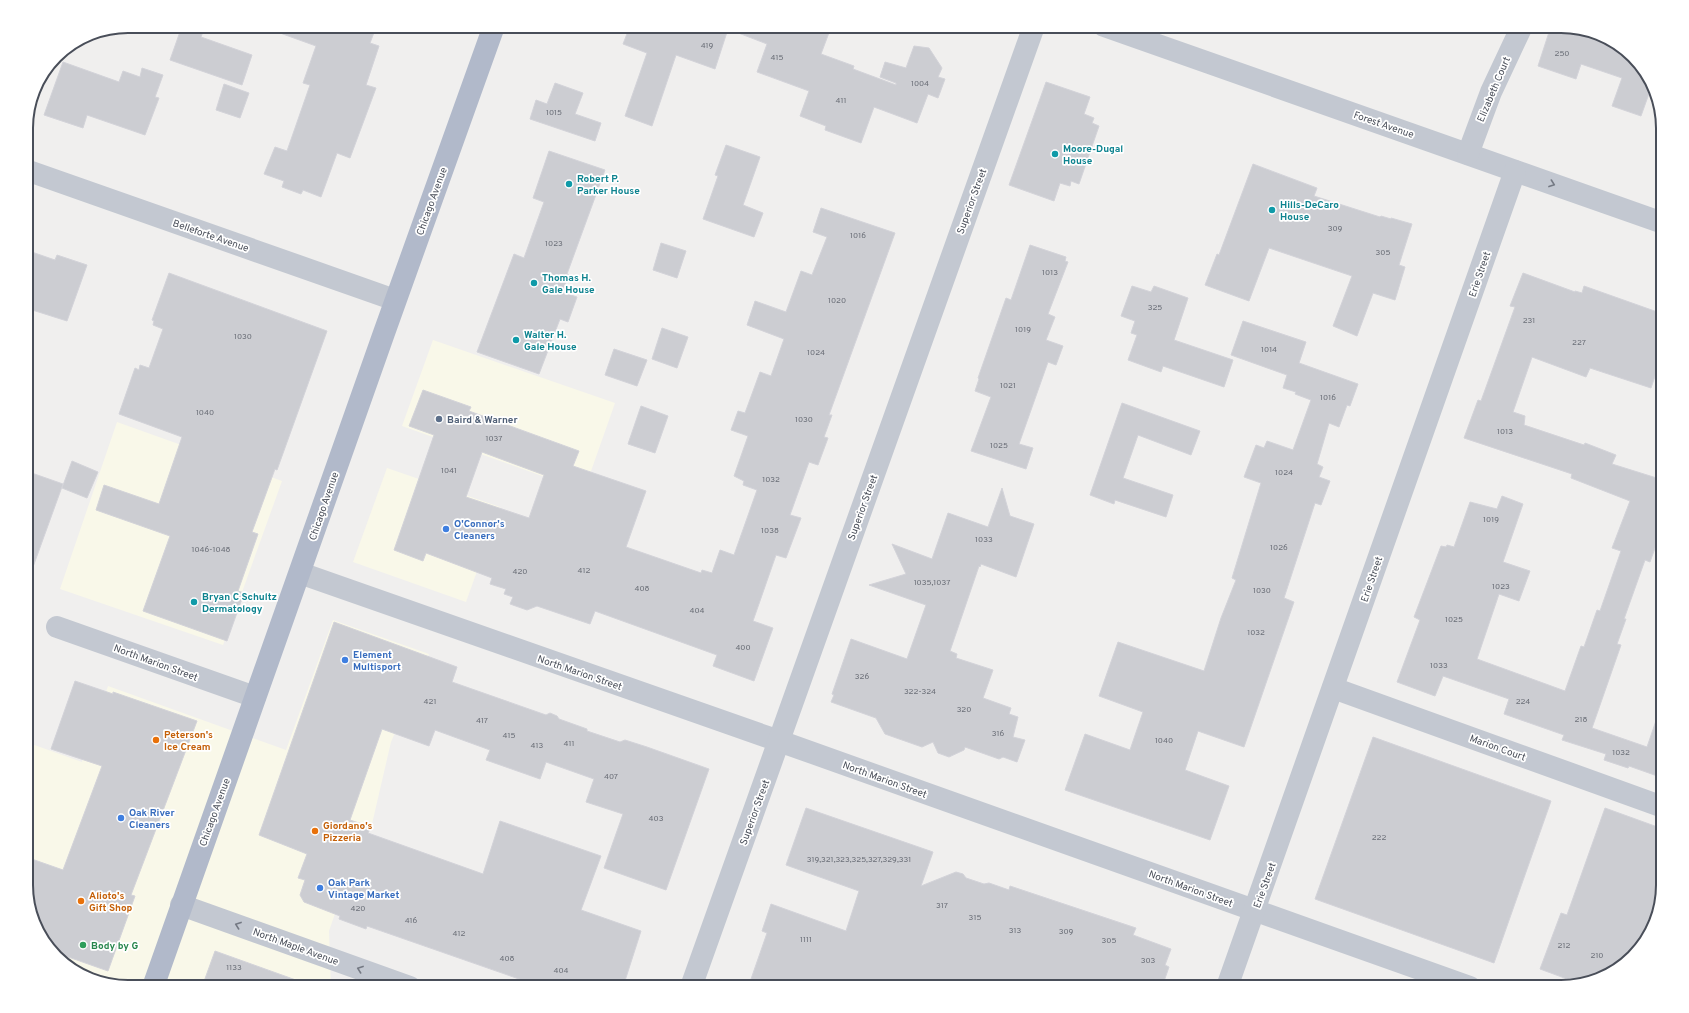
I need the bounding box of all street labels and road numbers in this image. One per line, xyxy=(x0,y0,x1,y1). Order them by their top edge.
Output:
street label: Elizabeth Court xyxy=(1475,55,1514,124)
street label: Forest Avenue xyxy=(1352,109,1415,142)
street label: Chicago Avenue xyxy=(414,166,451,237)
street label: Superior Street xyxy=(955,167,990,236)
street label: Belleforte Avenue xyxy=(171,217,250,256)
street label: Erie Street xyxy=(1467,250,1494,299)
street label: Chicago Avenue xyxy=(307,471,342,542)
street label: Superior Street xyxy=(846,473,881,542)
street label: Erie Street xyxy=(1359,555,1386,604)
street label: North Marion Street xyxy=(112,642,200,685)
street label: North Marion Street xyxy=(535,653,624,694)
street label: Marion Court xyxy=(1468,732,1527,765)
street label: North Marion Street xyxy=(841,759,929,802)
street label: Chicago Avenue xyxy=(197,777,234,848)
street label: Superior Street xyxy=(738,778,773,847)
street label: Erie Street xyxy=(1251,861,1280,910)
street label: North Marion Street xyxy=(1147,868,1235,911)
street label: North Maple Avenue xyxy=(251,926,340,969)

